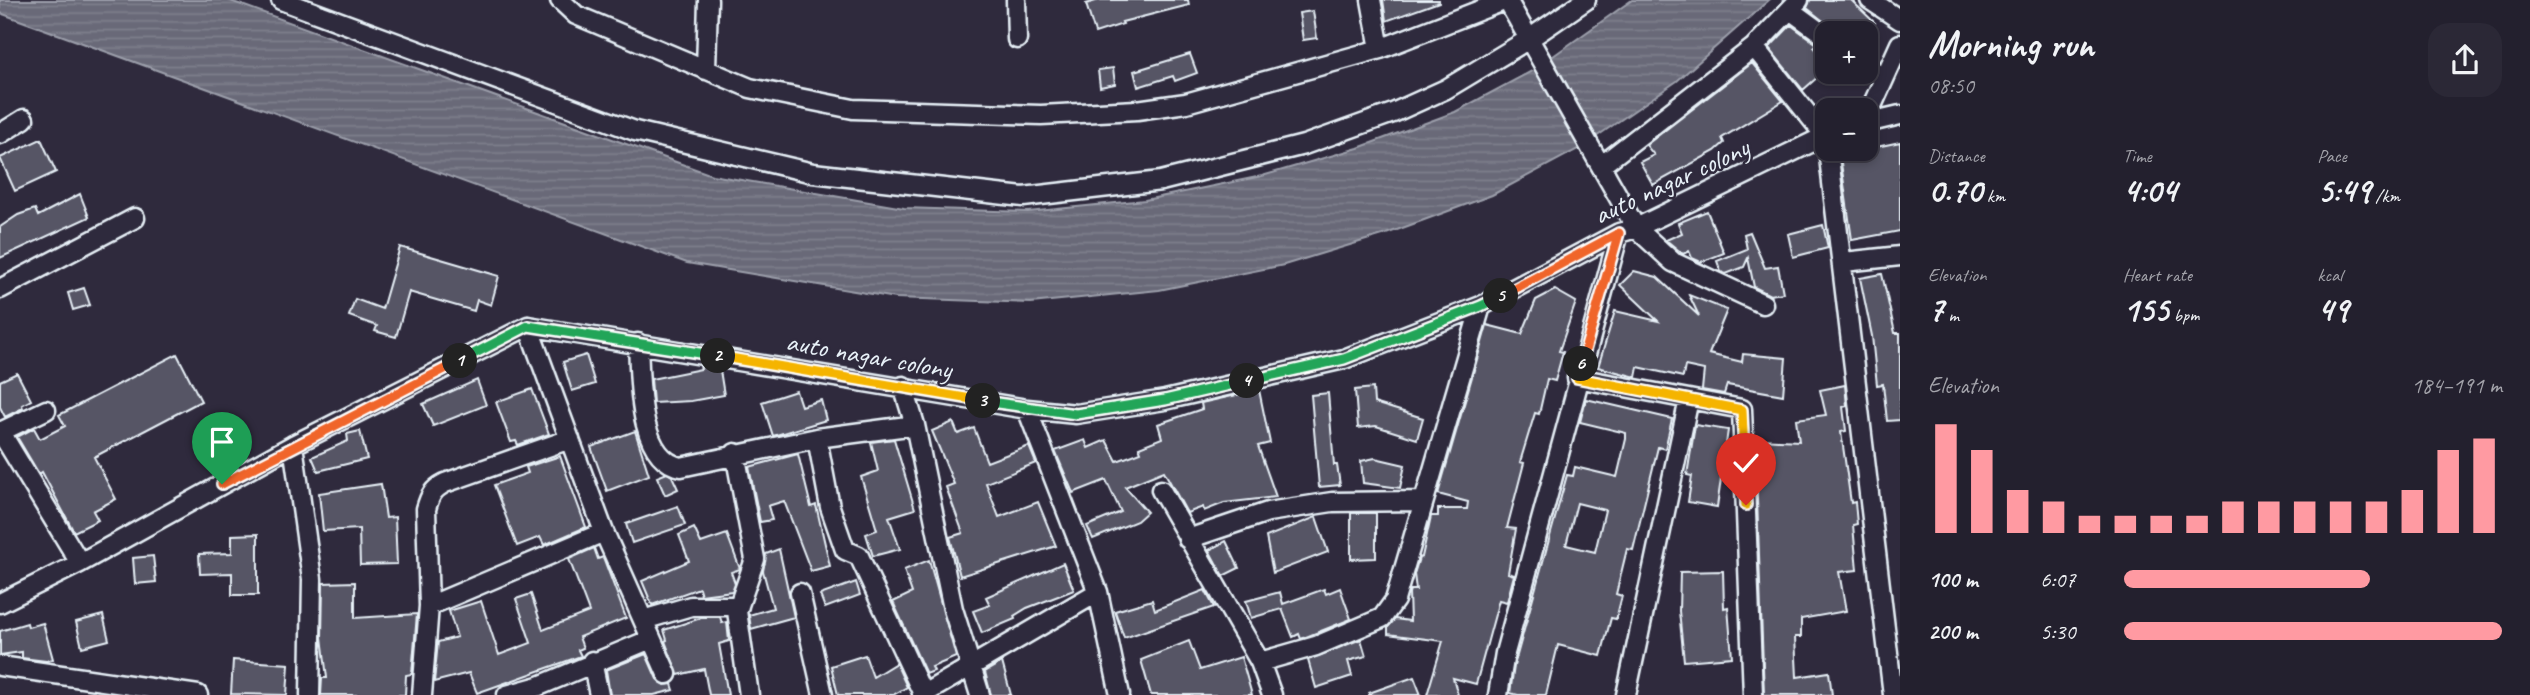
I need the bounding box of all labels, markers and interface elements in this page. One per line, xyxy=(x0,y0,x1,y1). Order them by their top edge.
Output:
map controls xyxy=(1815,21,1878,161)
button: + xyxy=(1815,21,1878,84)
text: Morning run xyxy=(1928,21,2094,68)
button: share xyxy=(2428,23,2502,97)
text: 08:50 xyxy=(1928,71,1974,100)
button: − xyxy=(1815,98,1878,161)
street label: auto nagar colony xyxy=(1588,129,1757,232)
text: Distance xyxy=(1928,144,1985,168)
text: Time xyxy=(2123,144,2152,168)
text: Pace xyxy=(2317,144,2347,168)
text: 0.70 xyxy=(1928,168,1982,213)
text: 4:04 xyxy=(2123,168,2177,213)
text: 5:49 xyxy=(2317,168,2371,213)
text: km xyxy=(1982,184,2005,208)
text: /km xyxy=(2371,184,2400,208)
text: Elevation xyxy=(1928,263,1986,287)
text: Heart rate xyxy=(2123,263,2192,287)
text: kcal xyxy=(2317,263,2342,287)
pin: 5 xyxy=(1484,278,1518,314)
text: 5 xyxy=(1496,283,1505,307)
text: 7 xyxy=(1928,287,1944,332)
text: 155 xyxy=(2123,287,2169,332)
text: 49 xyxy=(2317,287,2348,332)
text: m xyxy=(1944,303,1959,327)
text: bpm xyxy=(2169,303,2199,327)
street label: auto nagar colony xyxy=(783,323,957,387)
pin: 2 xyxy=(700,338,736,374)
text: 2 xyxy=(713,343,722,367)
pin: 1 xyxy=(442,344,477,378)
pin: 6 xyxy=(1564,346,1598,382)
text: 1 xyxy=(455,348,464,372)
text: 6 xyxy=(1576,351,1585,375)
pin: 4 xyxy=(1230,364,1264,398)
text: 4 xyxy=(1242,368,1251,392)
text: Elevation xyxy=(1928,371,1999,400)
text: 184–191 m xyxy=(2411,371,2502,400)
pin: 3 xyxy=(965,384,1000,418)
text: 3 xyxy=(978,388,987,412)
pin xyxy=(192,412,252,484)
icon: arrive xyxy=(203,423,241,461)
pin xyxy=(1716,433,1776,505)
icon: check xyxy=(1727,444,1765,482)
text: 100 m xyxy=(1928,565,1978,594)
text: 6:07 xyxy=(2040,565,2076,594)
text: 200 m xyxy=(1928,617,1978,646)
text: 5:30 xyxy=(2040,617,2076,646)

